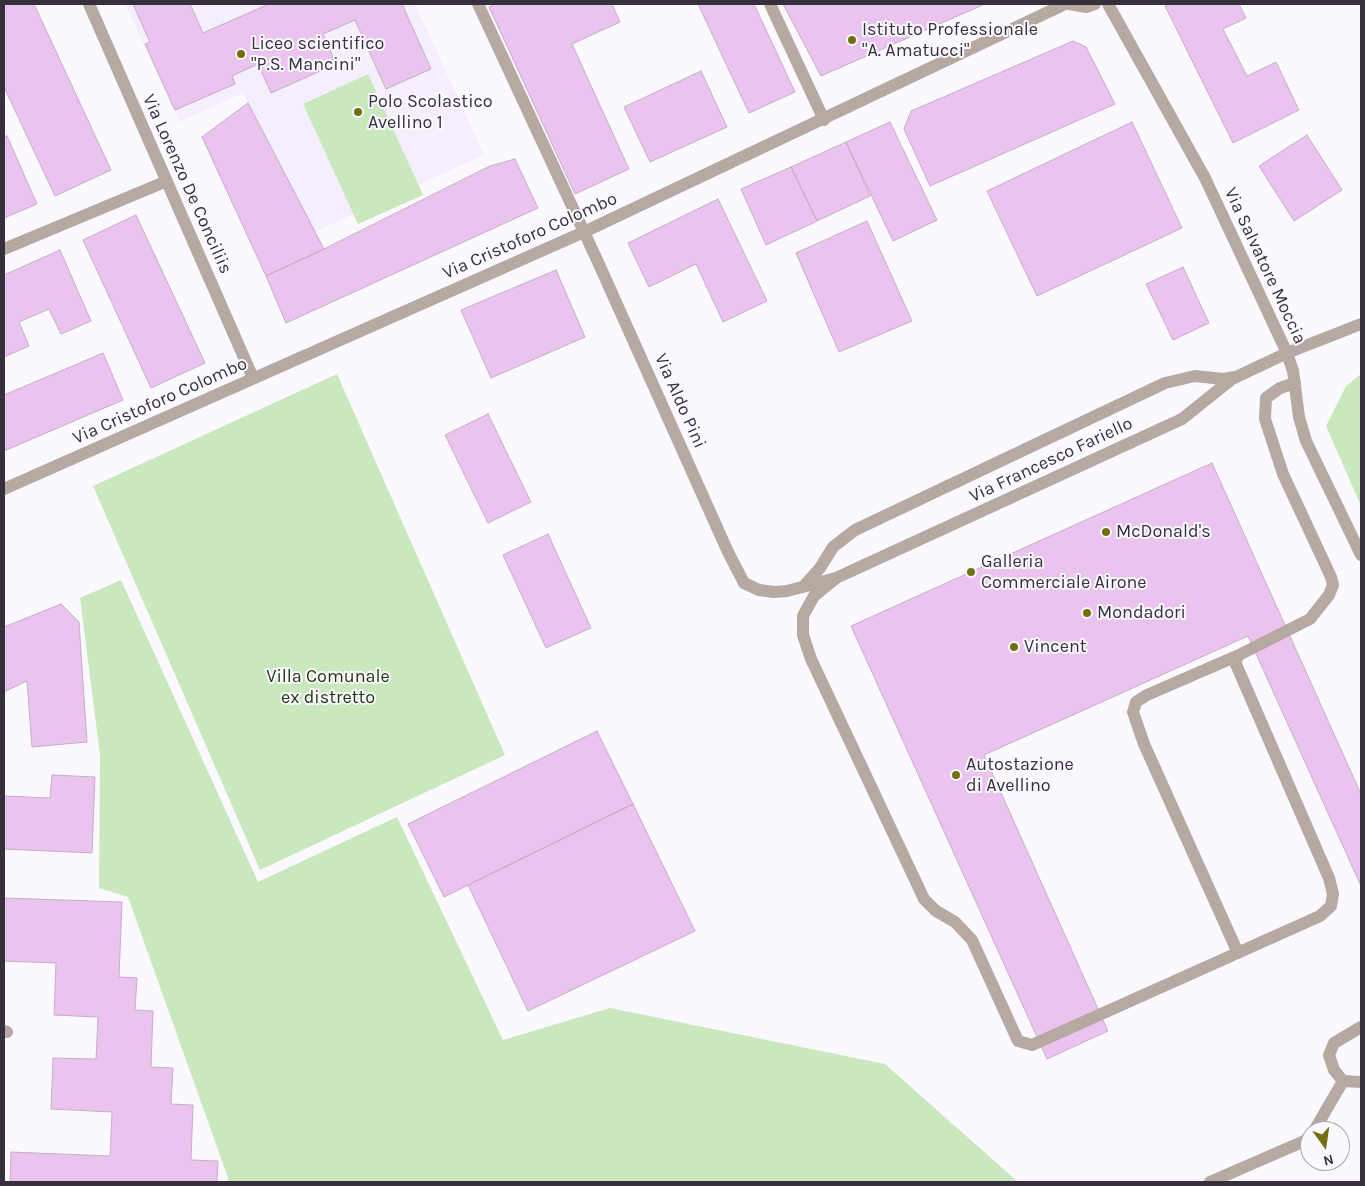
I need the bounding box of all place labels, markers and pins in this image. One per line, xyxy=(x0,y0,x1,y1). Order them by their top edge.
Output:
place label: Istituto Professionale "A. Amatucci" xyxy=(862,19,1038,62)
place label: Liceo scientifico "P.S. Mancini" xyxy=(251,33,384,76)
marker: Istituto Professionale "A. Amatucci" xyxy=(846,34,858,46)
marker: Liceo scientifico "P.S. Mancini" xyxy=(235,48,247,60)
place label: Polo Scolastico Avellino 1 xyxy=(368,91,493,134)
marker: Polo Scolastico Avellino 1 xyxy=(352,106,364,118)
place label: McDonald's xyxy=(1116,521,1211,543)
marker: McDonald's xyxy=(1100,526,1112,538)
place label: Galleria Commerciale Airone xyxy=(981,551,1147,594)
marker: Galleria Commerciale Airone xyxy=(965,566,977,578)
place label: Mondadori xyxy=(1097,602,1186,624)
marker: Mondadori xyxy=(1081,607,1093,619)
place label: Vincent xyxy=(1024,636,1087,658)
marker: Vincent xyxy=(1008,641,1020,653)
place label: Autostazione di Avellino xyxy=(966,754,1074,796)
marker: Autostazione di Avellino xyxy=(950,769,962,781)

